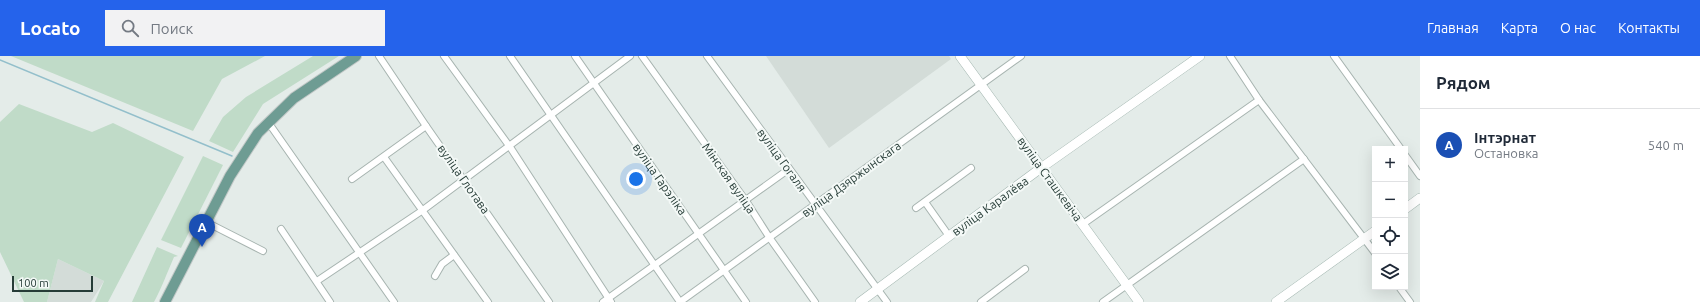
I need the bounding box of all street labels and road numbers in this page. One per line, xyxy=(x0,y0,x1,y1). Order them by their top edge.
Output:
street label: вуліца Гогаля xyxy=(755,126,809,194)
street label: вуліца Сташкевіча xyxy=(1015,134,1085,224)
street label: вуліца Дзяржынскага xyxy=(799,139,903,219)
street label: Мінская вуліца xyxy=(700,140,758,216)
street label: вуліца Гарэліка xyxy=(631,141,689,217)
street label: вуліца Глотава xyxy=(435,142,493,216)
street label: вуліца Каралёва xyxy=(949,174,1031,238)

